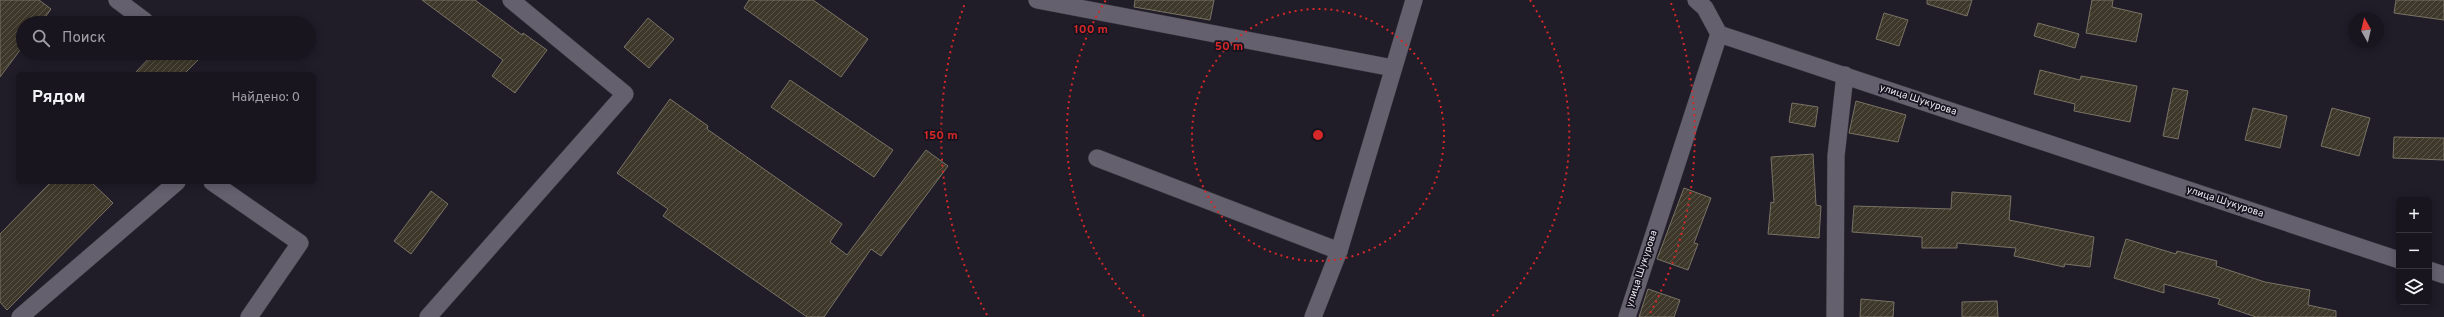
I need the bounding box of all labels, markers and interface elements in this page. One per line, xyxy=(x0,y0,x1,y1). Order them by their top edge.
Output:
north arrow xyxy=(2348,12,2384,48)
search box xyxy=(16,16,316,60)
text: 100 m xyxy=(1074,22,1108,38)
icon: search xyxy=(30,27,52,49)
text: Поиск xyxy=(62,29,106,48)
text: 50 m xyxy=(1215,39,1243,55)
street label: улица Шукурова xyxy=(1878,81,1958,119)
text: Рядом xyxy=(32,87,85,109)
text: Найдено: 0 xyxy=(232,90,300,106)
text: 150 m xyxy=(924,128,958,144)
centre of rings xyxy=(1311,128,1325,142)
street label: улица Шукурова xyxy=(2185,183,2265,221)
map controls xyxy=(2396,197,2432,305)
button: + xyxy=(2396,197,2432,233)
street label: улица Шукурова xyxy=(1623,229,1661,309)
button: − xyxy=(2396,233,2432,269)
button: layers xyxy=(2396,269,2432,305)

